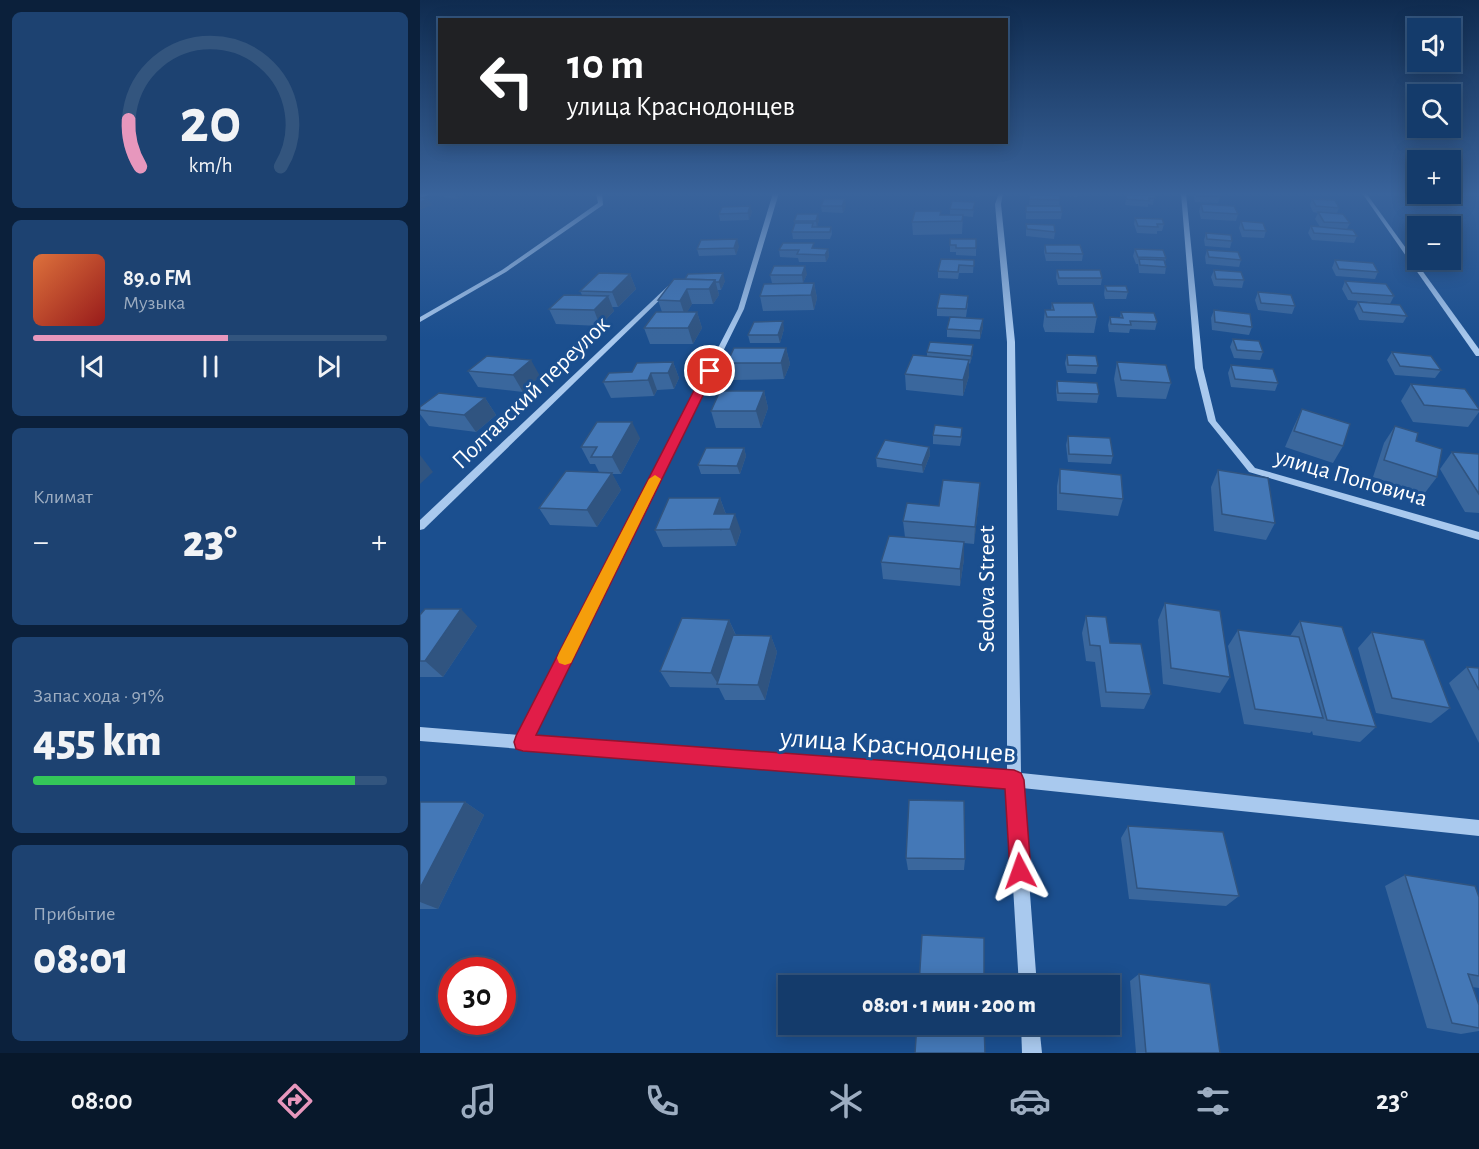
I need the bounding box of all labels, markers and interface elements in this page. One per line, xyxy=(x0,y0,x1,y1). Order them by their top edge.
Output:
map controls xyxy=(1407,18,1461,270)
button: sound xyxy=(1407,18,1461,72)
icon: left xyxy=(468,42,546,120)
text: 10 m xyxy=(567,44,644,86)
button: search xyxy=(1407,84,1461,138)
text: 20 xyxy=(179,91,241,153)
text: улица Краснодонцев xyxy=(567,93,795,120)
button: + xyxy=(1407,150,1461,204)
text: km/h xyxy=(188,155,232,176)
button: − xyxy=(1407,216,1461,270)
text: 89.0 FM xyxy=(123,267,192,289)
text: Музыка xyxy=(123,293,185,313)
street label: Полтавский переулок xyxy=(448,312,614,474)
pin xyxy=(684,345,735,396)
icon: previous xyxy=(76,350,109,383)
icon: pause xyxy=(194,350,227,383)
icon: next xyxy=(312,350,345,383)
icon: arrive xyxy=(693,354,726,387)
street label: улица Поповича xyxy=(1271,444,1430,511)
text: Климат xyxy=(33,487,93,507)
text: 23° xyxy=(183,520,237,565)
street label: Sedova Street xyxy=(975,525,999,653)
text: − xyxy=(33,526,49,559)
text: + xyxy=(371,526,387,559)
text: Запас хода · 91% xyxy=(33,686,164,706)
text: 455 km xyxy=(33,719,162,764)
street label: улица Краснодонцев xyxy=(778,724,1017,768)
position arrow xyxy=(988,839,1052,903)
text: Прибытие xyxy=(33,904,115,924)
text: 08:01 xyxy=(33,937,129,982)
speed limit sign: 30 xyxy=(438,957,516,1035)
text: 08:01 · 1 мин · 200 m xyxy=(862,994,1036,1016)
icon: directions xyxy=(274,1080,316,1122)
icon: music xyxy=(458,1080,500,1122)
icon: phone xyxy=(641,1080,683,1122)
icon: climate xyxy=(825,1080,867,1122)
icon: car xyxy=(1009,1080,1051,1122)
icon: filters xyxy=(1192,1080,1234,1122)
text: 08:00 xyxy=(71,1087,133,1114)
text: 23° xyxy=(1376,1087,1408,1114)

